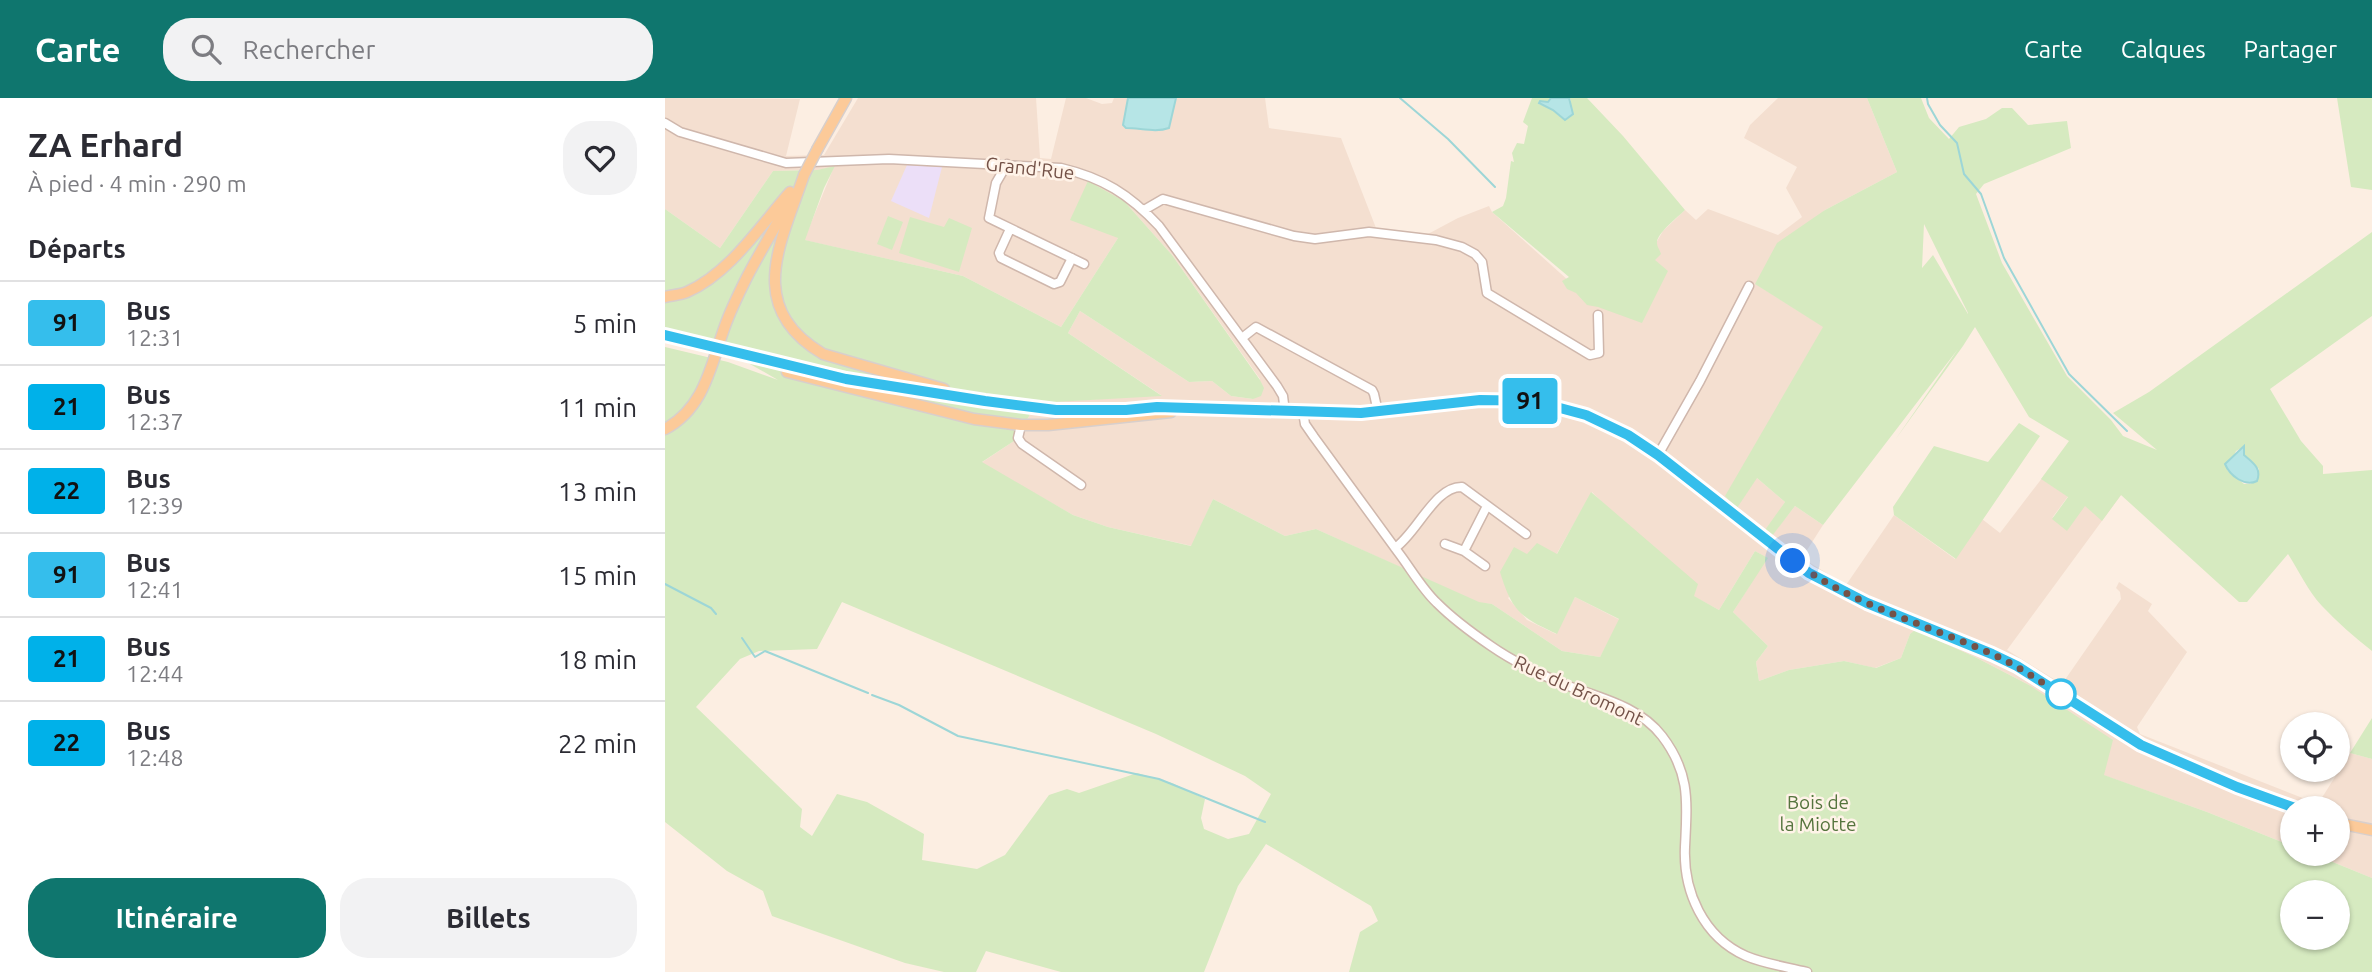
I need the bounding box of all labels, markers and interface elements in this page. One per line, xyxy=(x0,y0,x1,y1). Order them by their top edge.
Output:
search box xyxy=(163,18,653,81)
icon: search xyxy=(187,30,225,68)
text: Carte xyxy=(35,31,121,68)
text: Rechercher xyxy=(243,35,375,64)
text: Carte xyxy=(2024,36,2083,63)
text: Calques xyxy=(2121,36,2206,63)
text: Partager xyxy=(2244,36,2337,63)
button: heart xyxy=(563,121,637,195)
text: ZA Erhard xyxy=(28,126,183,163)
street label: Grand'Rue xyxy=(984,152,1076,184)
text: À pied · 4 min · 290 m xyxy=(28,171,247,196)
text: Départs xyxy=(28,234,126,263)
text: Bus xyxy=(126,296,171,325)
text: 91 xyxy=(53,309,80,336)
text: 5 min xyxy=(573,309,637,338)
text: 12:31 xyxy=(126,325,184,350)
line badge: 91 xyxy=(1499,378,1561,424)
text: Bus xyxy=(126,380,171,409)
text: 91 xyxy=(1516,387,1544,414)
text: 21 xyxy=(53,393,80,420)
text: 11 min xyxy=(558,393,637,422)
text: 12:37 xyxy=(126,409,184,434)
text: Bus xyxy=(126,464,171,493)
text: 22 xyxy=(53,477,80,504)
text: 13 min xyxy=(558,477,637,506)
text: 12:39 xyxy=(126,493,184,518)
your location xyxy=(1775,543,1810,578)
text: Bus xyxy=(126,548,171,577)
text: 91 xyxy=(53,561,80,588)
text: 15 min xyxy=(558,561,637,590)
text: 12:41 xyxy=(126,577,184,602)
text: Bus xyxy=(126,632,171,661)
text: 21 xyxy=(53,645,80,672)
text: 18 min xyxy=(558,645,637,674)
street label: Rue du Bromont xyxy=(1511,650,1648,730)
text: 12:44 xyxy=(126,661,184,686)
unlabelled marker xyxy=(2046,679,2076,709)
map controls xyxy=(2280,712,2350,950)
button: locate xyxy=(2280,712,2350,782)
text: Bus xyxy=(126,716,171,745)
text: 22 xyxy=(53,729,80,756)
text: 22 min xyxy=(558,729,637,758)
text: 12:48 xyxy=(126,745,184,770)
park label: Bois de la Miotte xyxy=(1780,791,1856,835)
button: + xyxy=(2280,796,2350,866)
button: Itinéraire xyxy=(28,878,326,958)
button: Billets xyxy=(340,878,637,958)
button: − xyxy=(2280,880,2350,950)

